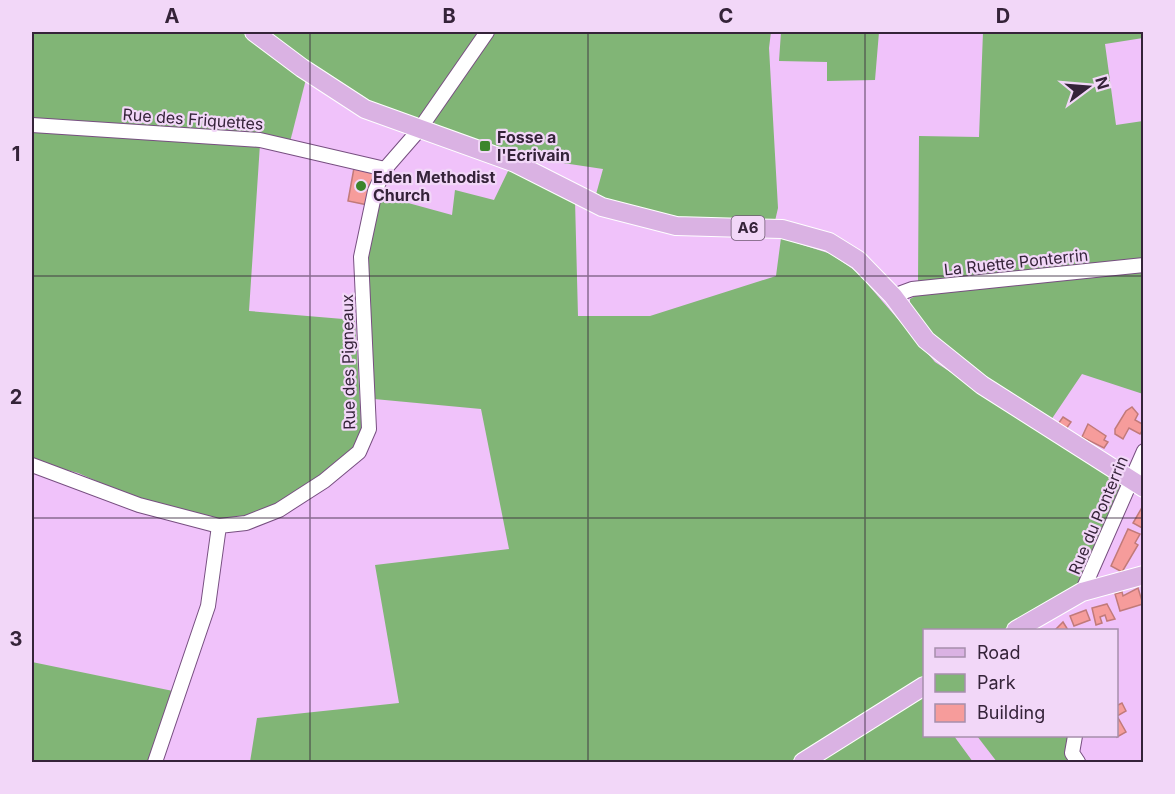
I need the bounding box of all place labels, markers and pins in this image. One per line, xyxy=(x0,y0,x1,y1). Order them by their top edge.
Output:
place label: Fosse a l'Ecrivain xyxy=(497,127,570,165)
marker: Fosse a l'Ecrivain xyxy=(478,139,492,153)
place label: Eden Methodist Church xyxy=(373,167,496,205)
marker: Eden Methodist Church xyxy=(354,179,368,193)

